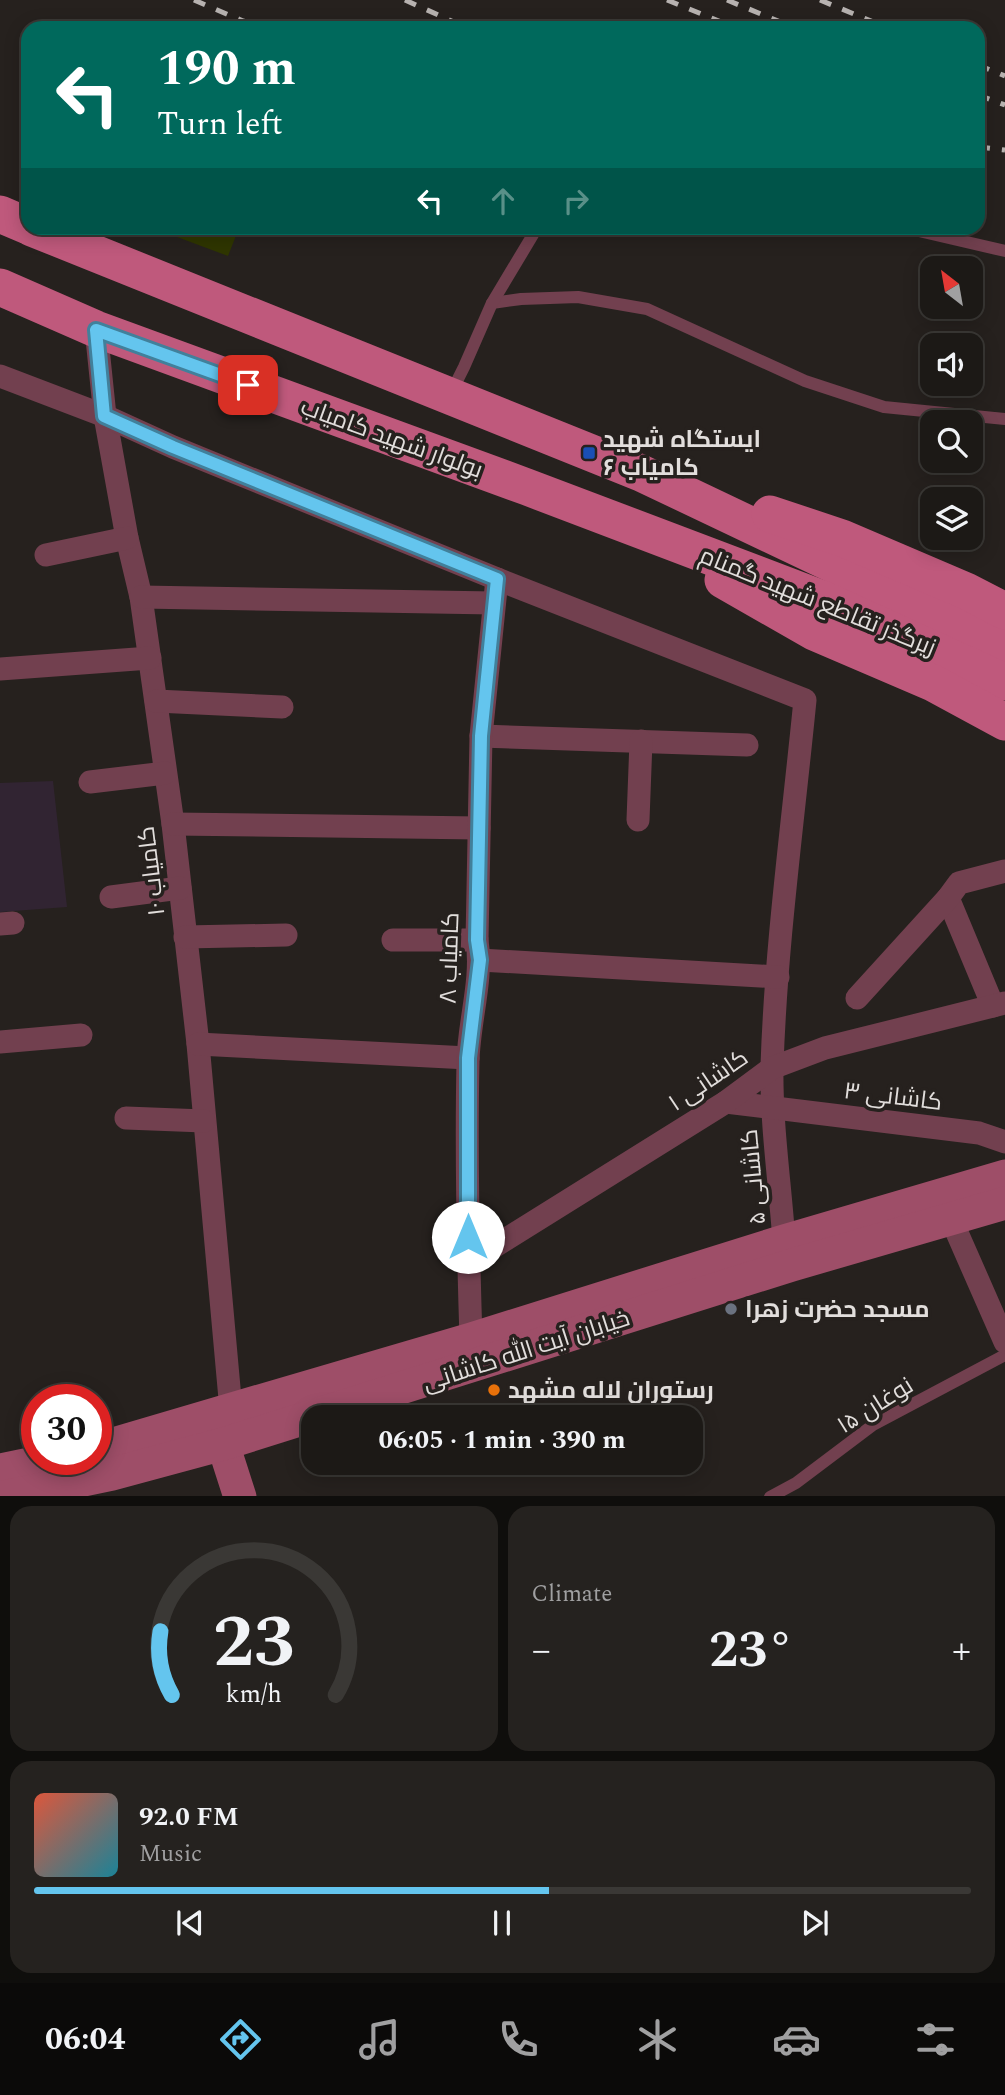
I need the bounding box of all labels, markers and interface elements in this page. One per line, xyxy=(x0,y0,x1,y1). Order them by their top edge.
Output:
text: 190 m xyxy=(157,32,296,107)
icon: left xyxy=(42,49,133,140)
text: Turn left xyxy=(157,100,283,149)
icon: left xyxy=(411,182,449,220)
icon: ahead xyxy=(484,182,522,220)
icon: right xyxy=(557,182,595,220)
north arrow xyxy=(920,256,984,318)
map controls xyxy=(920,256,983,550)
button: sound xyxy=(920,333,983,396)
pin xyxy=(218,355,278,415)
icon: arrive xyxy=(229,366,267,404)
street label: بولوار شهید کامیاب xyxy=(295,389,488,489)
button: search xyxy=(920,410,983,473)
place label: ایستگاه شهید کامیاب ۶ xyxy=(603,422,761,486)
marker: ایستگاه شهید کامیاب ۶ xyxy=(581,445,597,461)
button: layers xyxy=(920,487,983,550)
street label: زیرگذر تقاطع شهید گمنام xyxy=(694,538,941,666)
street label: کامیاب ۱۰ xyxy=(129,824,175,918)
street label: کامیاب ۸ xyxy=(430,912,470,1004)
street label: کاشانی ۱ xyxy=(661,1041,756,1121)
street label: کاشانی ۳ xyxy=(842,1073,944,1121)
street label: کاشانی ۵ xyxy=(732,1128,776,1226)
position arrow xyxy=(431,1200,505,1274)
place label: مسجد حضرت زهرا xyxy=(745,1292,930,1328)
street label: خیابان آیت الله کاشانی xyxy=(418,1300,634,1401)
marker: مسجد حضرت زهرا xyxy=(723,1301,739,1317)
street label: نوغان ۱۵ xyxy=(830,1368,921,1443)
place label: رستوران لاله مشهد xyxy=(508,1373,714,1409)
marker: رستوران لاله مشهد xyxy=(486,1382,502,1398)
speed limit sign: 30 xyxy=(21,1384,112,1475)
text: 06:05 · 1 min · 390 m xyxy=(378,1420,626,1460)
text: Climate xyxy=(532,1577,612,1612)
text: 23 xyxy=(213,1588,295,1699)
text: 23° xyxy=(709,1611,793,1690)
text: − xyxy=(532,1622,551,1680)
text: + xyxy=(952,1622,971,1680)
text: km/h xyxy=(226,1675,282,1713)
text: 92.0 FM xyxy=(139,1797,239,1837)
text: Music xyxy=(139,1837,202,1872)
icon: previous xyxy=(171,1904,209,1942)
icon: pause xyxy=(483,1904,521,1942)
icon: next xyxy=(796,1904,834,1942)
text: 06:04 xyxy=(45,2015,125,2064)
icon: directions xyxy=(216,2015,265,2064)
icon: music xyxy=(355,2015,404,2064)
icon: phone xyxy=(494,2015,543,2064)
icon: climate xyxy=(633,2015,682,2064)
icon: car xyxy=(772,2015,821,2064)
icon: filters xyxy=(911,2015,960,2064)

